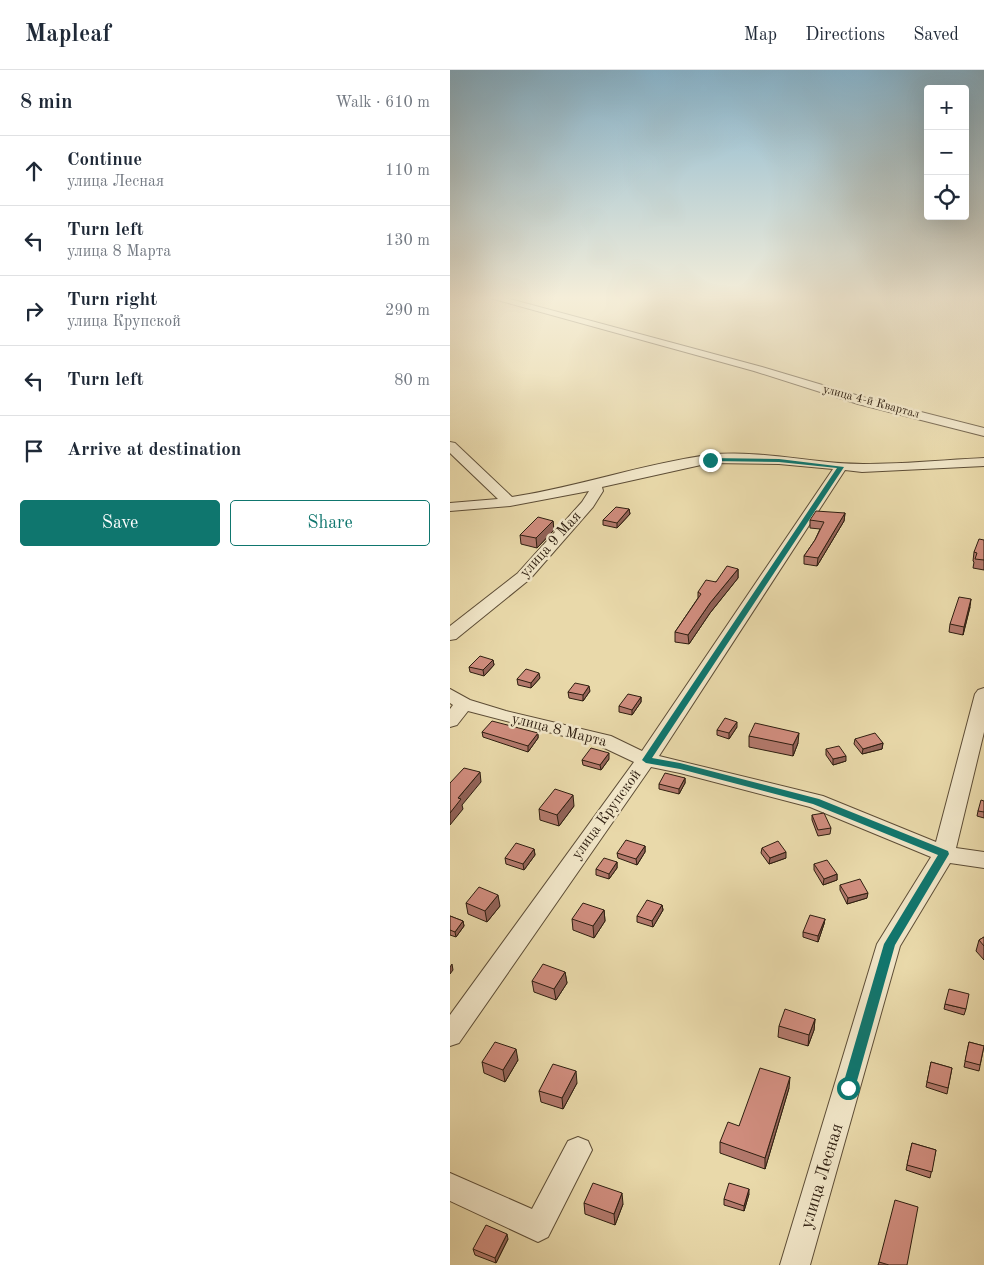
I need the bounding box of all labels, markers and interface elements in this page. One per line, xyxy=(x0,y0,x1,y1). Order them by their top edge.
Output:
text: Mapleaf xyxy=(25,23,111,47)
text: Map xyxy=(744,26,777,44)
text: Directions xyxy=(805,26,885,44)
text: Saved xyxy=(913,26,959,44)
map controls xyxy=(924,85,969,220)
button: + xyxy=(924,85,969,130)
text: 8 min xyxy=(20,92,73,113)
text: Walk · 610 m xyxy=(335,95,430,111)
button: − xyxy=(924,130,969,175)
text: Continue xyxy=(67,151,142,170)
icon: ahead xyxy=(20,157,48,185)
text: 110 m xyxy=(385,163,430,179)
text: улица Лесная xyxy=(67,174,164,190)
button: locate xyxy=(924,175,969,220)
text: Turn left xyxy=(67,221,144,240)
icon: left xyxy=(20,227,48,255)
text: 130 m xyxy=(385,233,430,249)
text: улица 8 Марта xyxy=(67,244,171,260)
text: Turn right xyxy=(67,291,157,310)
icon: right xyxy=(20,297,48,325)
text: 290 m xyxy=(385,303,430,319)
text: улица Крупской xyxy=(67,314,181,330)
icon: left xyxy=(20,367,48,395)
text: Turn left xyxy=(67,371,144,390)
text: 80 m xyxy=(394,373,430,389)
street label: улица 4-й Квартал xyxy=(821,383,921,421)
icon: arrive xyxy=(20,437,48,465)
text: Arrive at destination xyxy=(67,441,241,460)
route end xyxy=(699,449,722,472)
button: Save xyxy=(20,500,220,546)
button: Share xyxy=(230,500,430,546)
street label: улица 9 Мая xyxy=(518,509,585,581)
street label: улица 8 Марта xyxy=(510,712,609,750)
street label: улица Крупской xyxy=(570,767,644,863)
route start xyxy=(837,1077,860,1100)
street label: улица Лесная xyxy=(797,1121,847,1231)

